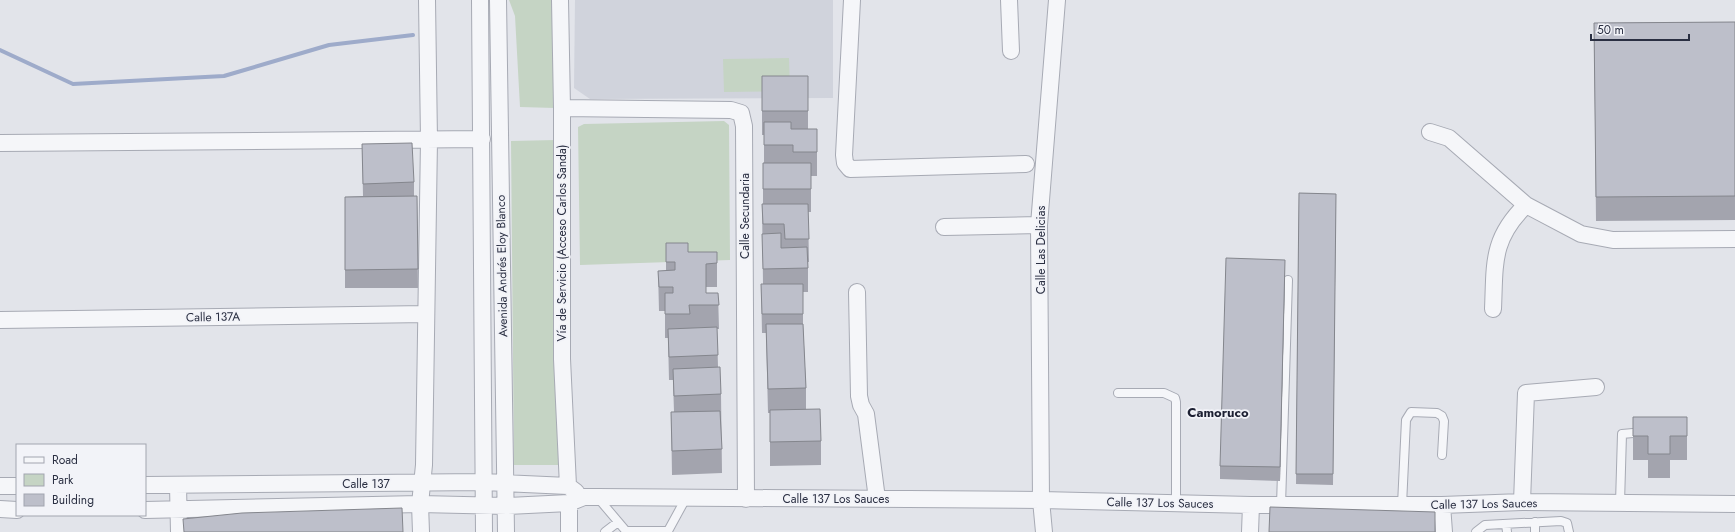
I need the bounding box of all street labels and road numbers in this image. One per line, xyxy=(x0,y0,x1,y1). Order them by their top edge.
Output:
street label: Vía de Servicio (Acceso Carlos Sanda) xyxy=(553,145,571,341)
street label: Calle Secundaria xyxy=(736,173,754,259)
street label: Avenida Andrés Eloy Blanco xyxy=(492,194,512,337)
street label: Calle Las Delicias xyxy=(1032,206,1050,294)
street label: Calle 137A xyxy=(186,308,240,326)
street label: Calle 137 xyxy=(342,475,390,493)
street label: Calle 137 Los Sauces xyxy=(783,490,890,508)
street label: Calle 137 Los Sauces xyxy=(1106,493,1214,513)
street label: Calle 137 Los Sauces xyxy=(1430,494,1538,514)

